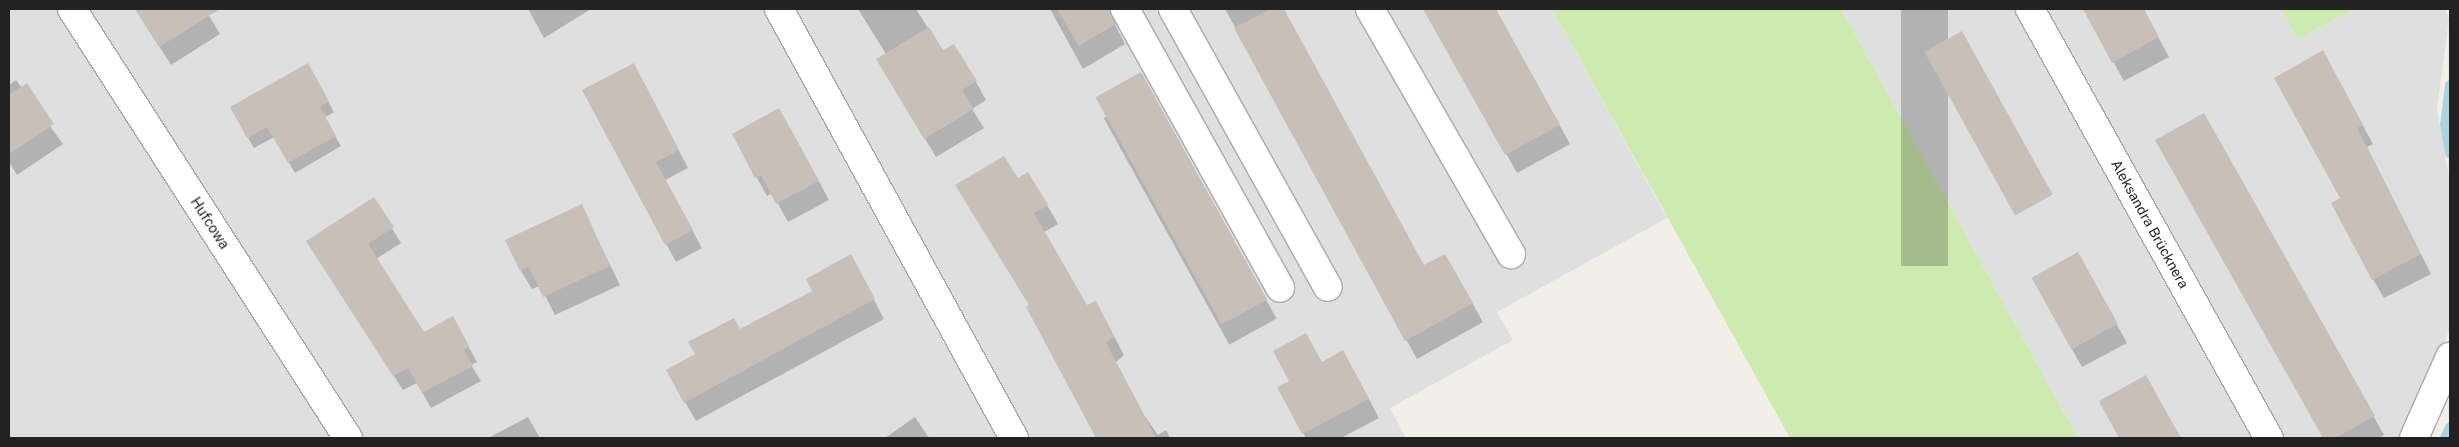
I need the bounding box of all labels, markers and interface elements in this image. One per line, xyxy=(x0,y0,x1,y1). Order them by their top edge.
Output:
street label: Aleksandra Brücknera xyxy=(2108,157,2192,291)
street label: Hufcowa xyxy=(187,194,233,252)

